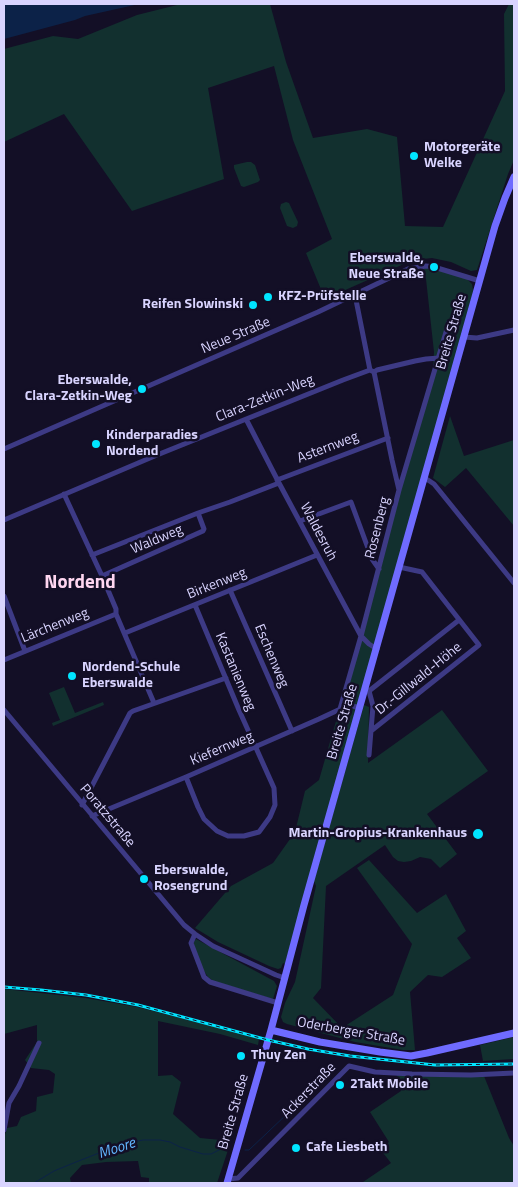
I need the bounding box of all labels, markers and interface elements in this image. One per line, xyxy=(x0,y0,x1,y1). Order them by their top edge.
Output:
place label: Motorgeräte Welke xyxy=(424,140,500,172)
marker: Motorgeräte Welke xyxy=(408,150,420,162)
place label: Eberswalde, Neue Straße xyxy=(349,251,424,284)
marker: Eberswalde, Neue Straße xyxy=(428,261,440,273)
place label: KFZ-Prüfstelle xyxy=(278,289,366,305)
marker: KFZ-Prüfstelle xyxy=(262,291,274,303)
street label: Breite Straße xyxy=(433,292,471,372)
place label: Reifen Slowinski xyxy=(142,297,243,313)
marker: Reifen Slowinski xyxy=(247,299,259,311)
street label: Neue Straße xyxy=(199,314,273,358)
street label: Clara-Zetkin-Weg xyxy=(213,372,317,426)
place label: Eberswalde, Clara-Zetkin-Weg xyxy=(25,373,132,406)
marker: Eberswalde, Clara-Zetkin-Weg xyxy=(136,383,148,395)
place label: Kinderparadies Nordend xyxy=(106,428,198,461)
street label: Asternweg xyxy=(295,429,361,467)
marker: Kinderparadies Nordend xyxy=(90,438,102,450)
street label: Rosenberg xyxy=(362,495,394,561)
street label: Waldesruh xyxy=(296,500,340,564)
street label: Waldweg xyxy=(129,522,185,558)
street label: Birkenweg xyxy=(185,565,249,603)
district label: Nordend xyxy=(44,572,116,594)
street label: Lärchenweg xyxy=(19,605,91,647)
street label: Eschenweg xyxy=(250,622,292,690)
street label: Kastanienweg xyxy=(211,630,259,714)
street label: Dr.-Gillwald-Höhe xyxy=(373,639,465,719)
place label: Nordend-Schule Eberswalde xyxy=(82,660,180,692)
marker: Nordend-Schule Eberswalde xyxy=(66,670,78,682)
street label: Breite Straße xyxy=(324,682,362,762)
street label: Kiefernweg xyxy=(188,728,256,770)
street label: Poratzstraße xyxy=(76,781,138,851)
place label: Martin-Gropius-Krankenhaus xyxy=(288,826,467,842)
marker: Martin-Gropius-Krankenhaus xyxy=(471,827,485,841)
place label: Eberswalde, Rosengrund xyxy=(154,863,229,896)
marker: Eberswalde, Rosengrund xyxy=(138,873,150,885)
street label: Oderberger Straße xyxy=(296,1014,406,1050)
place label: Thuy Zen xyxy=(251,1048,306,1064)
marker: Thuy Zen xyxy=(235,1050,247,1062)
street label: Ackerstraße xyxy=(278,1060,340,1122)
street label: Breite Straße xyxy=(215,1072,253,1152)
place label: 2Takt Mobile xyxy=(350,1077,428,1093)
marker: 2Takt Mobile xyxy=(334,1079,346,1091)
water label: Moore xyxy=(96,1135,138,1163)
place label: Cafe Liesbeth xyxy=(306,1140,387,1156)
marker: Cafe Liesbeth xyxy=(290,1142,302,1154)

